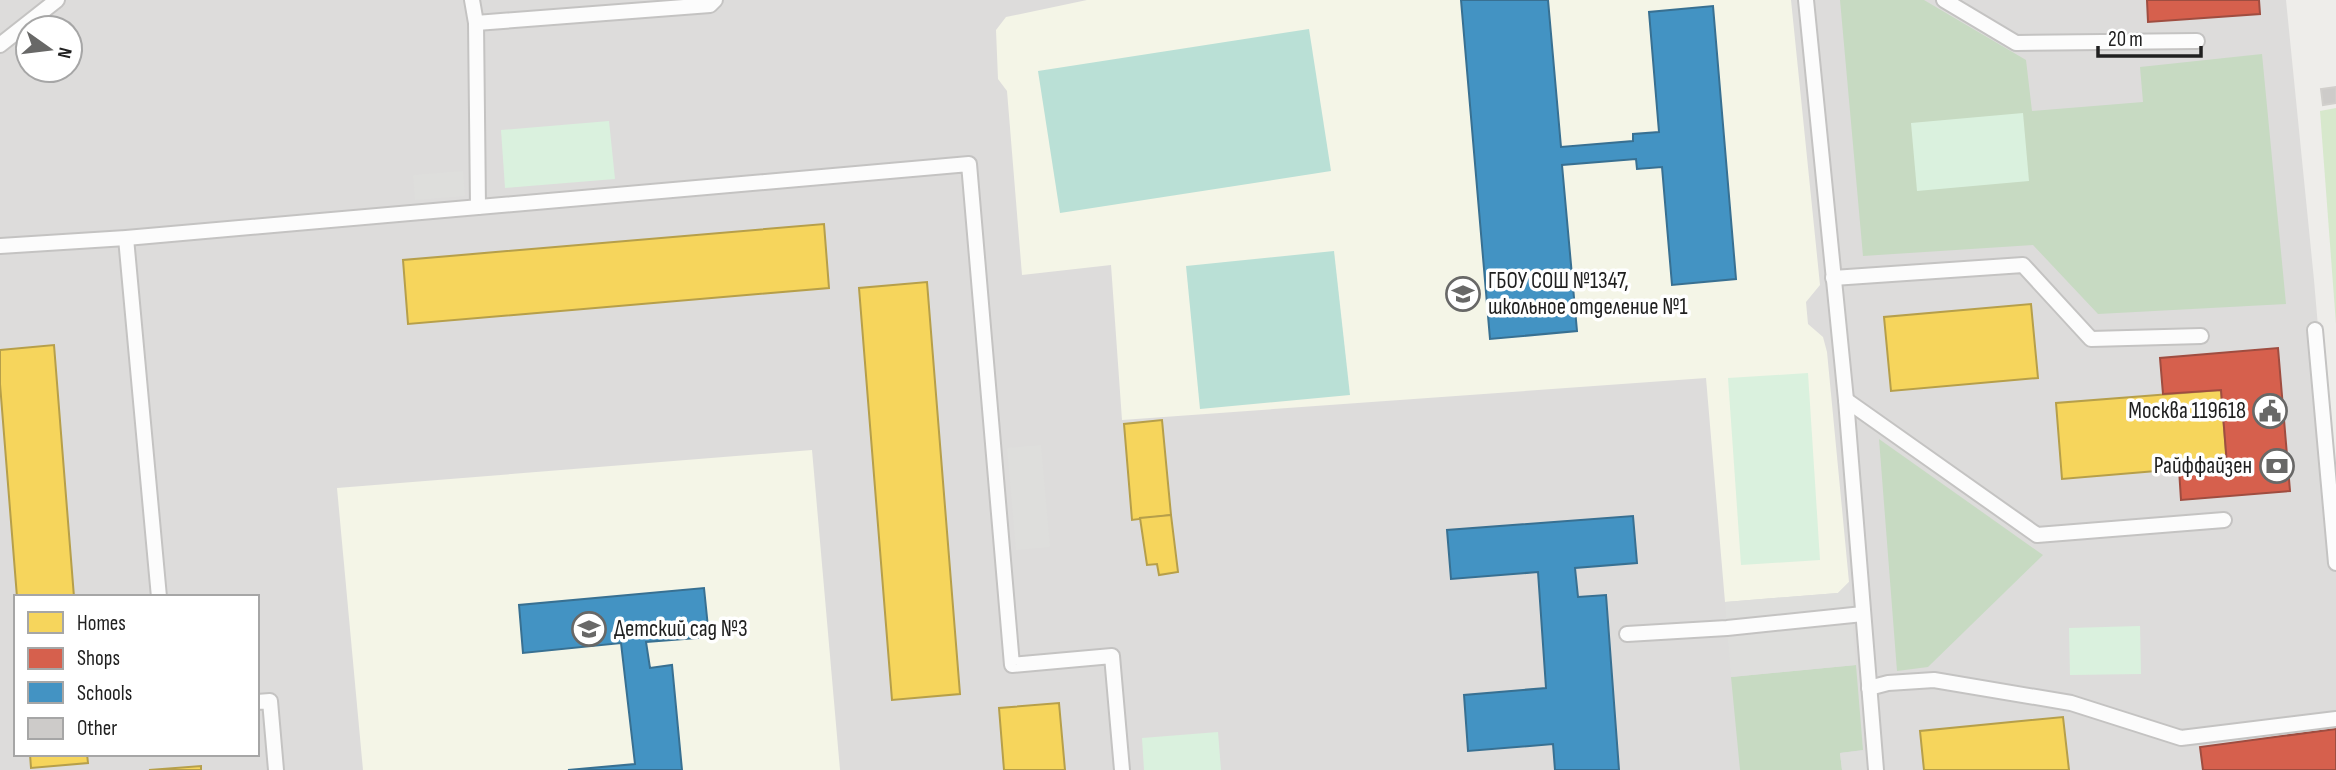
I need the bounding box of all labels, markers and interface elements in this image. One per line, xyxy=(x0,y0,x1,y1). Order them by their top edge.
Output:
north arrow xyxy=(14,14,84,84)
scale bar xyxy=(2098,14,2201,58)
text: 20 m xyxy=(2108,27,2143,52)
text: N xyxy=(52,45,76,60)
place label: ГБОУ СОШ №1347, школьное отделение №1 xyxy=(1488,267,1687,321)
school or university icon: ГБОУ СОШ №1347, школьное отделение №1 xyxy=(1444,275,1482,313)
public building icon: Москва 119618 xyxy=(2251,392,2289,430)
place label: Москва 119618 xyxy=(2128,397,2246,425)
bank icon: Райффайзен xyxy=(2258,447,2296,485)
place label: Райффайзен xyxy=(2154,452,2252,480)
legend xyxy=(14,595,259,756)
school or university icon: Детский сад №3 xyxy=(570,610,608,648)
text: Homes xyxy=(77,611,126,636)
place label: Детский сад №3 xyxy=(614,615,748,643)
text: Shops xyxy=(77,646,120,671)
text: Schools xyxy=(77,681,132,706)
text: Other xyxy=(77,716,117,741)

